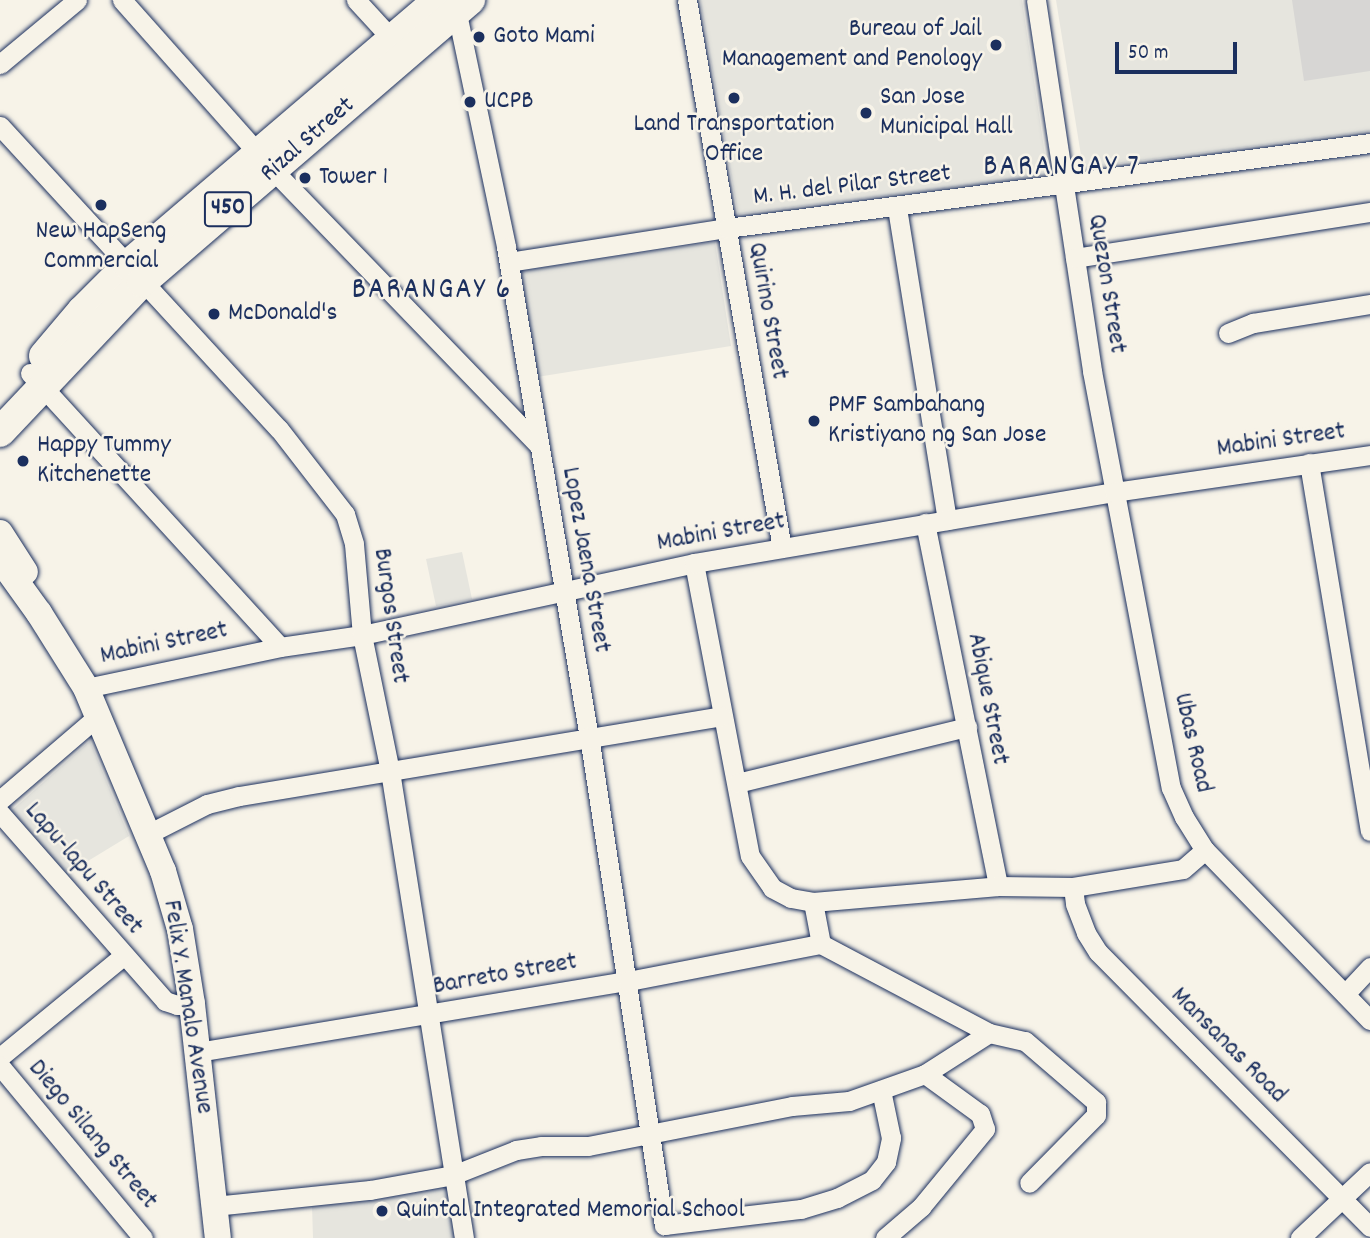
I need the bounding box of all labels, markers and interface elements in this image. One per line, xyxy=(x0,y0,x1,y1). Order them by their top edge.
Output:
place label: Bureau of Jail Management and Penology xyxy=(722,14,982,76)
place label: Goto Mami xyxy=(493,21,595,53)
scale bar xyxy=(1118,28,1240,72)
marker: Goto Mami xyxy=(471,29,487,45)
marker: Bureau of Jail Management and Penology xyxy=(988,37,1004,53)
text: 50 m xyxy=(1128,39,1168,69)
place label: San Jose Municipal Hall xyxy=(880,82,1013,144)
place label: UCPB xyxy=(484,86,534,118)
marker: Land Transportation Office xyxy=(726,90,742,106)
street label: Rizal Street xyxy=(254,91,362,189)
marker: UCPB xyxy=(462,94,478,110)
marker: San Jose Municipal Hall xyxy=(858,105,874,121)
place label: Land Transportation Office xyxy=(633,109,835,170)
district label: BARANGAY 7 xyxy=(985,151,1139,187)
street label: M. H. del Pilar Street xyxy=(752,158,952,214)
place label: Tower 1 xyxy=(319,162,388,194)
marker: Tower 1 xyxy=(297,170,313,186)
road number: 450 xyxy=(204,188,252,230)
marker: New HapSeng Commercial xyxy=(93,197,109,213)
street label: Quezon Street xyxy=(1080,212,1132,356)
place label: New HapSeng Commercial xyxy=(36,216,166,278)
street label: Quirino Street xyxy=(740,240,794,382)
district label: BARANGAY 6 xyxy=(353,274,511,310)
place label: McDonald's xyxy=(228,298,337,330)
marker: McDonald's xyxy=(206,306,222,322)
place label: PMF Sambahang Kristiyano ng San Jose xyxy=(828,390,1046,452)
marker: PMF Sambahang Kristiyano ng San Jose xyxy=(806,413,822,429)
street label: Mabini Street xyxy=(1215,417,1347,465)
place label: Happy Tummy Kitchenette xyxy=(37,430,171,492)
marker: Happy Tummy Kitchenette xyxy=(15,453,31,469)
street label: Lopez Jaena Street xyxy=(553,465,617,655)
street label: Mabini Street xyxy=(655,506,787,560)
street label: Burgos Street xyxy=(365,546,415,686)
street label: Mabini Street xyxy=(97,615,231,673)
street label: Abique Street xyxy=(959,630,1015,768)
street label: Ubas Road xyxy=(1165,690,1219,796)
street label: Lapu-lapu Street xyxy=(17,796,149,942)
street label: Felix Y. Manalo Avenue xyxy=(155,898,219,1116)
street label: Barreto Street xyxy=(431,947,579,1003)
street label: Mansanas Road xyxy=(1163,981,1293,1111)
street label: Diego Silang Street xyxy=(20,1054,164,1216)
place label: Quintal Integrated Memorial School xyxy=(396,1195,745,1227)
marker: Quintal Integrated Memorial School xyxy=(374,1203,390,1219)

